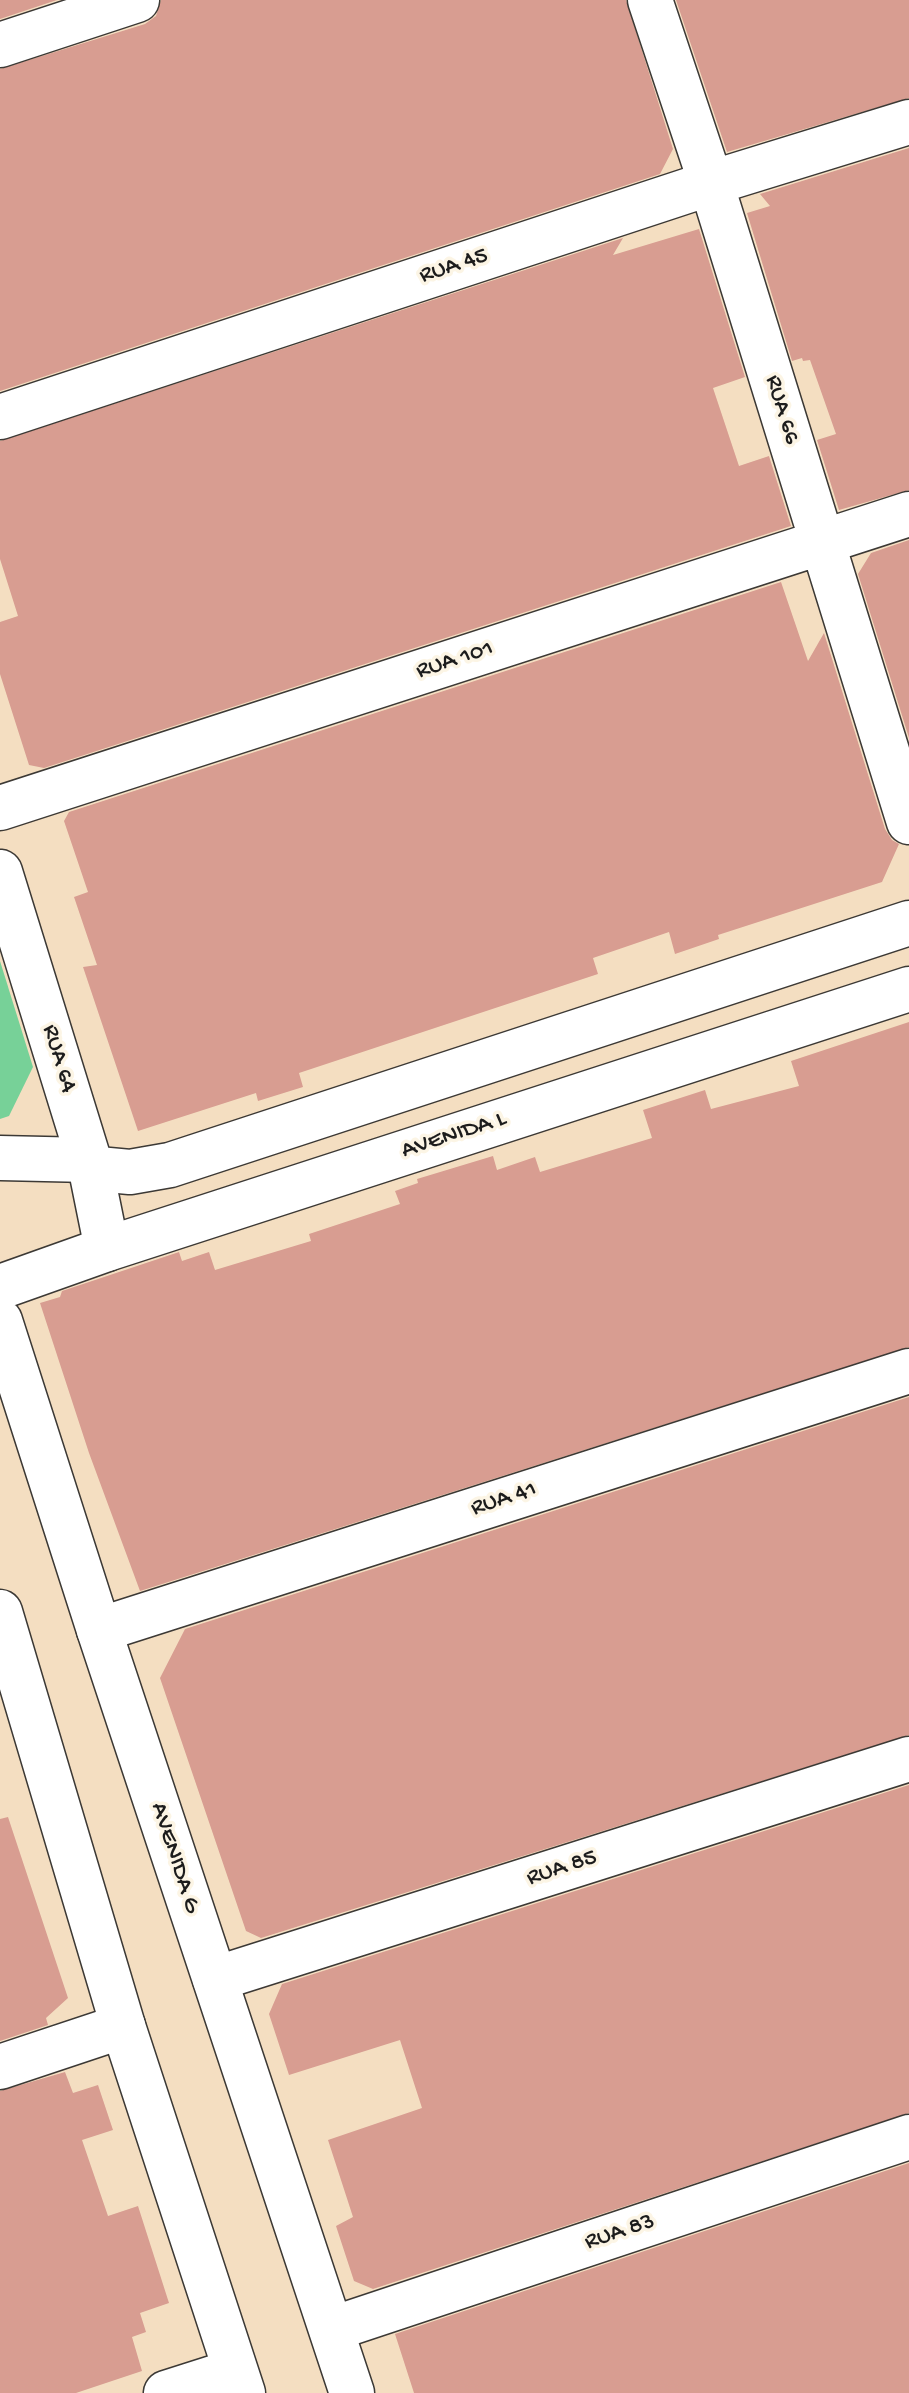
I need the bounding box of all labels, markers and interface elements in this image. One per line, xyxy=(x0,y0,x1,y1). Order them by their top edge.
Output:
street label: RUA 45 xyxy=(416,242,492,292)
street label: RUA 66 xyxy=(757,372,805,448)
street label: RUA 101 xyxy=(413,635,497,687)
street label: RUA 64 xyxy=(34,1021,82,1097)
street label: AVENIDA L xyxy=(398,1106,510,1166)
street label: RUA 41 xyxy=(468,1476,540,1524)
street label: AVENIDA G xyxy=(143,1799,205,1917)
street label: RUA 85 xyxy=(523,1844,601,1894)
street label: RUA 83 xyxy=(581,2208,659,2258)

